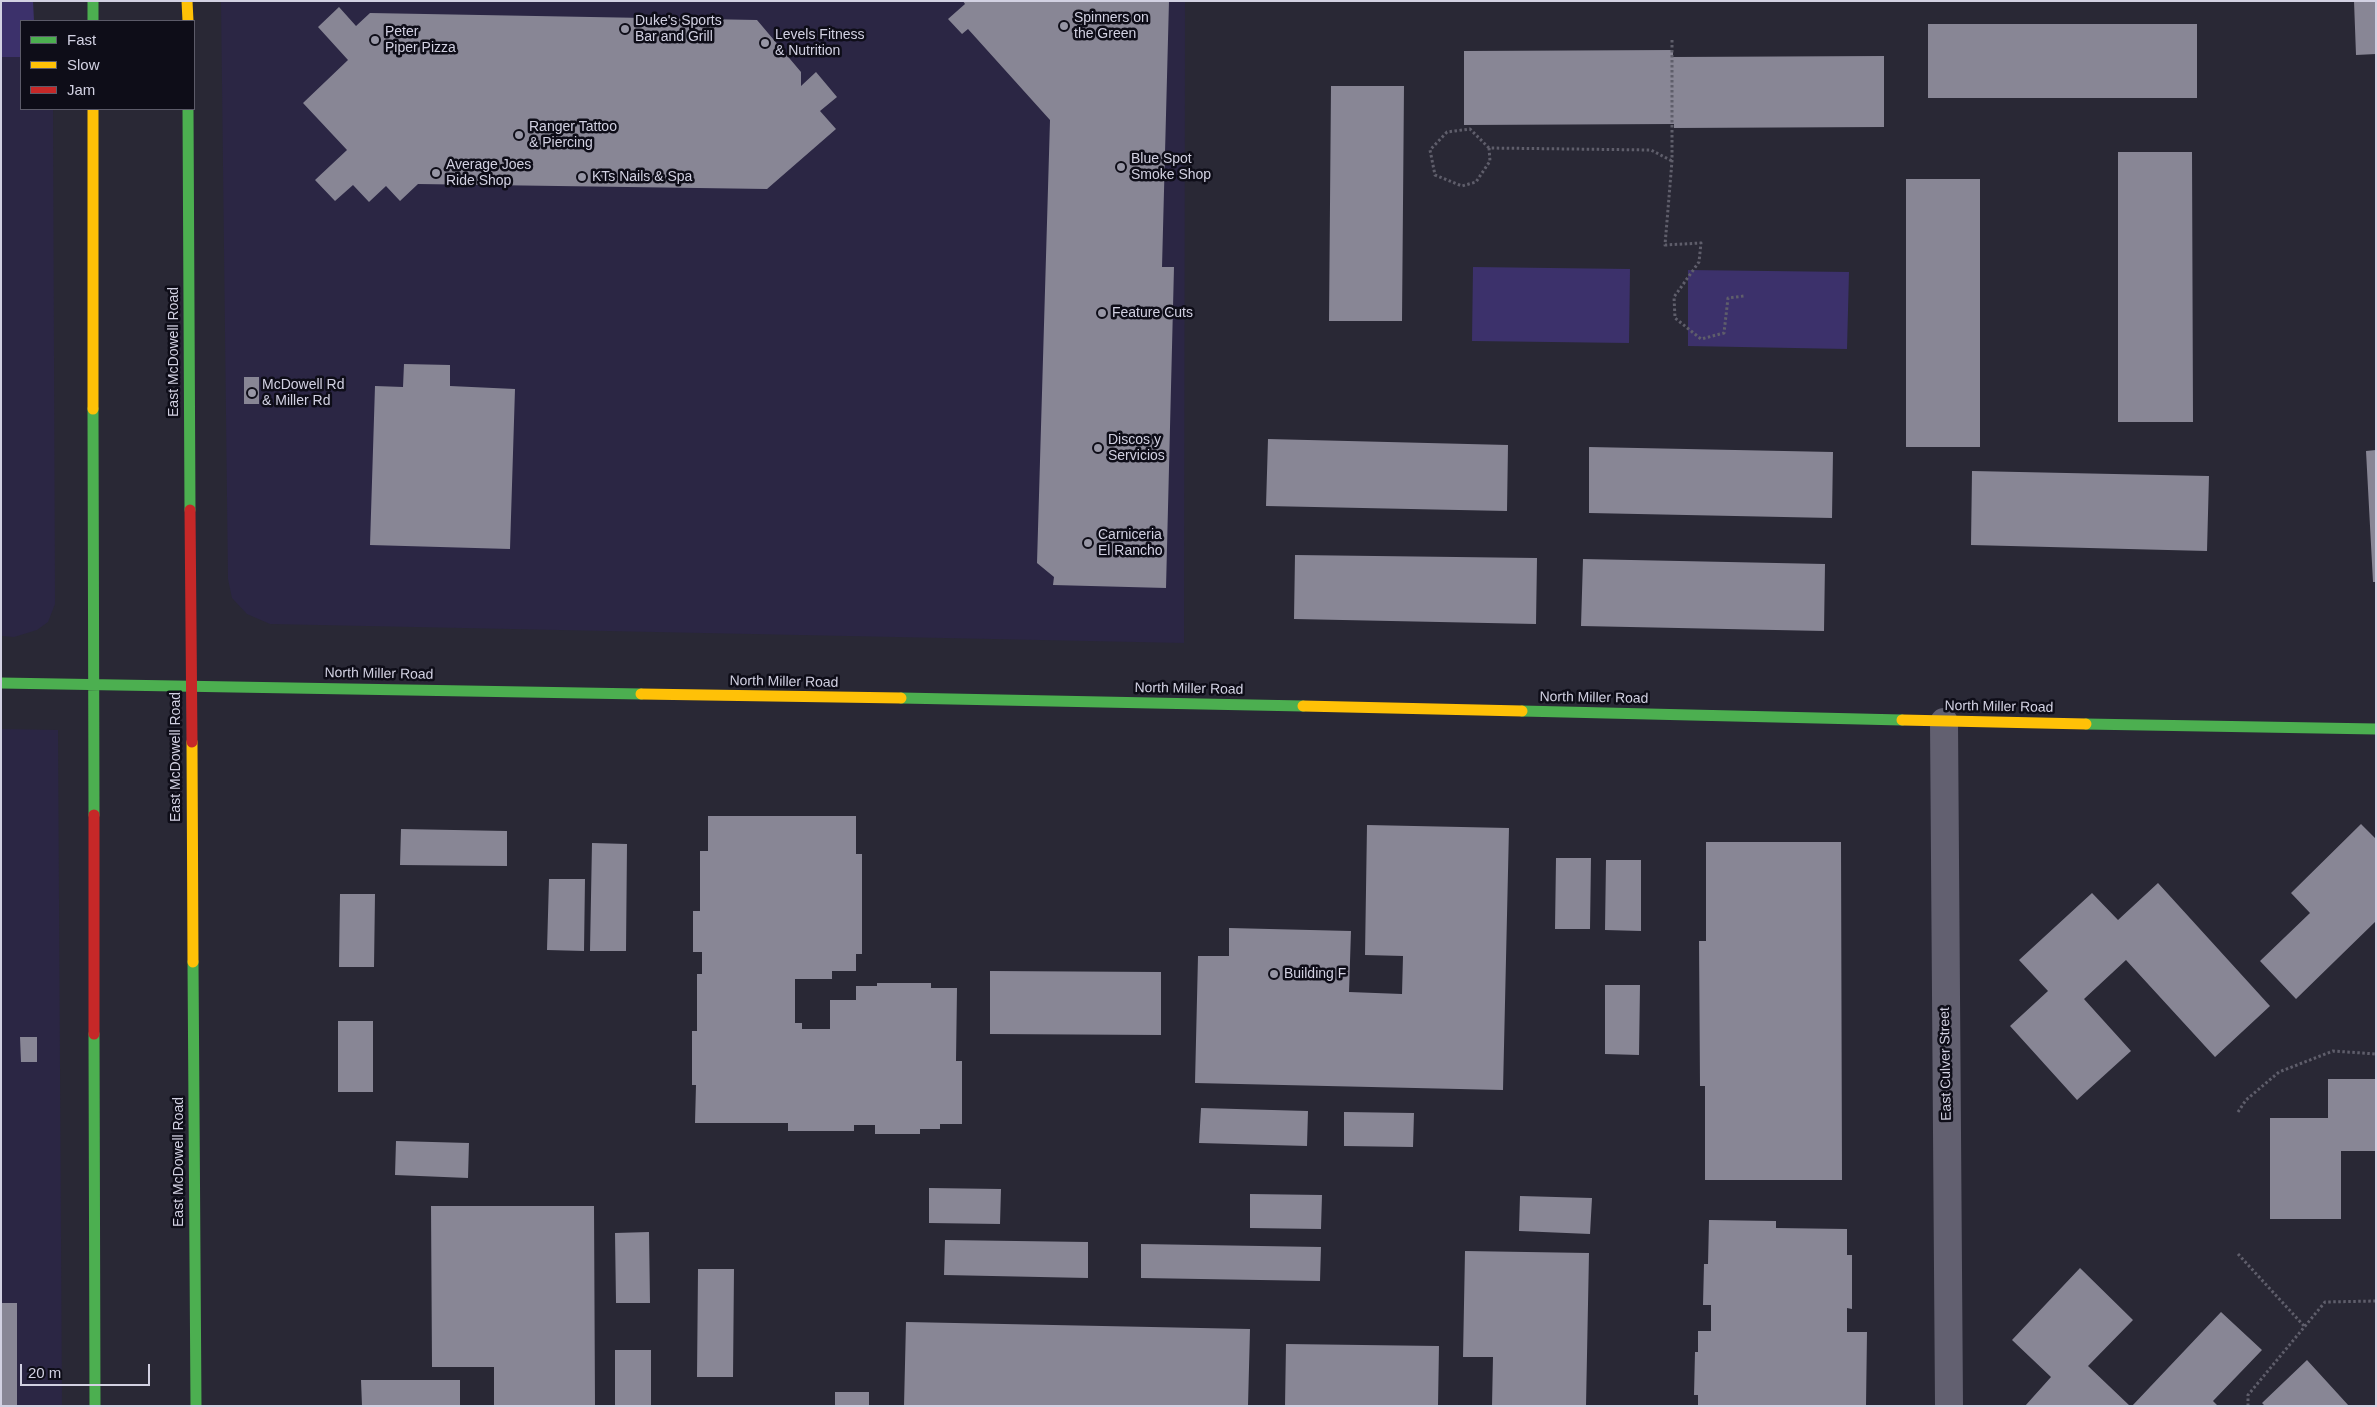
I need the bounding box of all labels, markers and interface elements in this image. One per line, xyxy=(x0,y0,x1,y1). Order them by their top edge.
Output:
place label: Spinners on the Green xyxy=(1074,10,1149,42)
place label: Duke's Sports Bar and Grill xyxy=(635,13,722,46)
legend xyxy=(20,20,195,110)
marker: Spinners on the Green xyxy=(1058,20,1070,32)
marker: Duke's Sports Bar and Grill xyxy=(619,23,631,35)
place label: Peter Piper Pizza xyxy=(385,24,456,56)
place label: Levels Fitness & Nutrition xyxy=(775,27,864,59)
text: Fast xyxy=(67,31,96,48)
marker: Peter Piper Pizza xyxy=(369,34,381,46)
marker: Levels Fitness & Nutrition xyxy=(759,37,771,49)
text: Slow xyxy=(67,56,100,73)
text: Jam xyxy=(67,81,95,98)
place label: Ranger Tattoo & Piercing xyxy=(529,119,617,152)
marker: Ranger Tattoo & Piercing xyxy=(513,129,525,141)
place label: Blue Spot Smoke Shop xyxy=(1131,151,1211,184)
place label: Average Joes Ride Shop xyxy=(446,157,531,190)
marker: Blue Spot Smoke Shop xyxy=(1115,161,1127,173)
marker: Average Joes Ride Shop xyxy=(430,167,442,179)
place label: KTs Nails & Spa xyxy=(592,169,692,185)
marker: KTs Nails & Spa xyxy=(576,171,588,183)
street label: East McDowell Road xyxy=(166,287,182,417)
place label: Feature Cuts xyxy=(1112,305,1193,321)
marker: Feature Cuts xyxy=(1096,307,1108,319)
place label: McDowell Rd & Miller Rd xyxy=(262,377,344,410)
marker: McDowell Rd & Miller Rd xyxy=(246,387,258,399)
place label: Discos y Servicios xyxy=(1108,432,1165,464)
marker: Discos y Servicios xyxy=(1092,442,1104,454)
place label: Carniceria El Rancho xyxy=(1098,527,1163,560)
marker: Carniceria El Rancho xyxy=(1082,537,1094,549)
street label: North Miller Road xyxy=(324,665,434,683)
street label: North Miller Road xyxy=(729,673,839,691)
street label: North Miller Road xyxy=(1134,680,1244,698)
street label: North Miller Road xyxy=(1539,689,1649,707)
street label: East McDowell Road xyxy=(168,692,184,822)
street label: North Miller Road xyxy=(1944,698,2054,716)
place label: Building F xyxy=(1284,966,1346,982)
marker: Building F xyxy=(1268,968,1280,980)
street label: East Culver Street xyxy=(1937,1007,1955,1121)
street label: East McDowell Road xyxy=(171,1097,187,1227)
scale bar xyxy=(22,1354,152,1386)
text: 20 m xyxy=(28,1364,61,1381)

